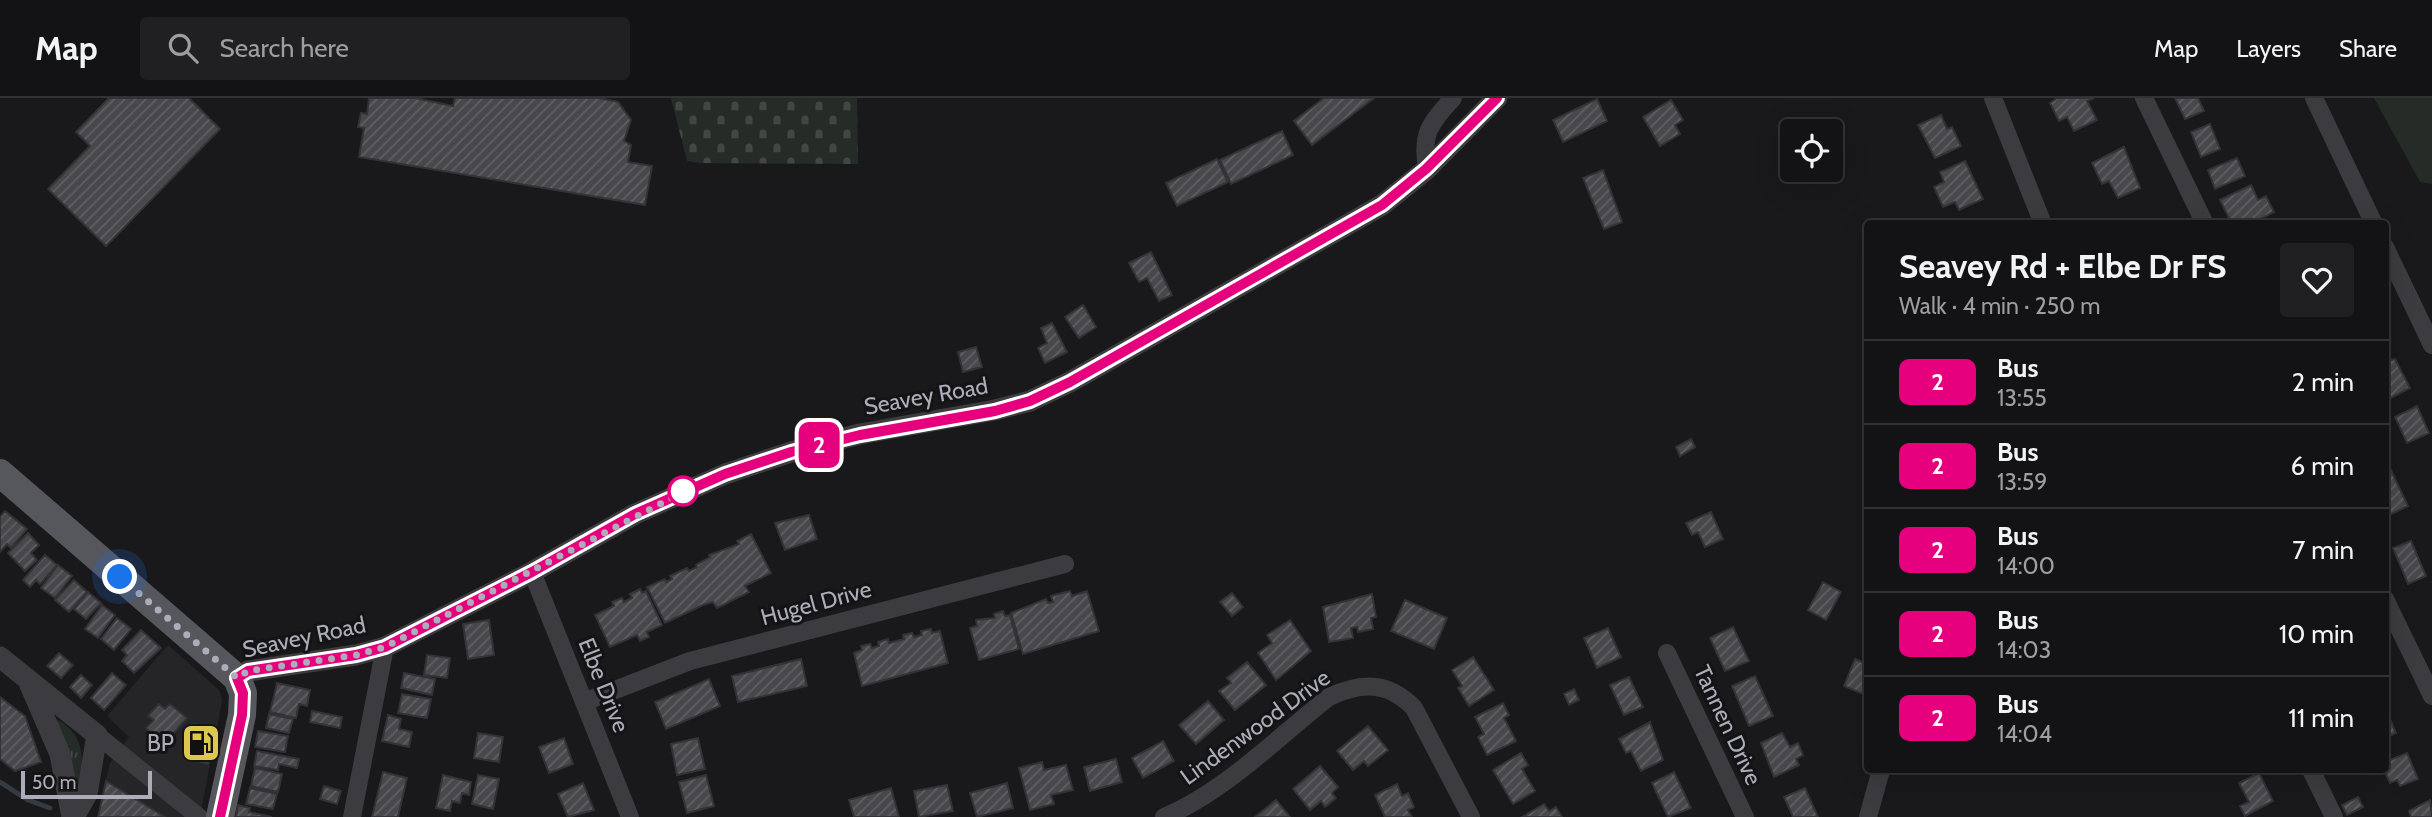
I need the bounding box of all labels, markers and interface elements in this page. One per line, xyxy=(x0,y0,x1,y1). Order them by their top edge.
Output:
search box xyxy=(140,17,630,80)
text: Map xyxy=(35,28,98,68)
icon: search xyxy=(164,29,202,67)
text: Search here xyxy=(220,32,349,64)
text: Map xyxy=(2154,34,2198,63)
text: Layers xyxy=(2236,34,2301,63)
text: Share xyxy=(2339,34,2397,63)
map controls xyxy=(1780,119,1843,182)
button: locate xyxy=(1780,119,1843,182)
button: heart xyxy=(2280,243,2354,317)
text: Seavey Rd + Elbe Dr FS xyxy=(1899,246,2227,286)
text: Walk · 4 min · 250 m xyxy=(1899,292,2101,320)
text: Bus xyxy=(1997,352,2038,384)
text: 2 min xyxy=(2292,366,2354,398)
text: 2 xyxy=(1931,367,1944,396)
street label: Seavey Road xyxy=(862,371,990,421)
text: 13:55 xyxy=(1997,384,2047,412)
line badge: 2 xyxy=(796,422,842,468)
text: 2 xyxy=(813,430,825,459)
text: Bus xyxy=(1997,436,2038,468)
text: 6 min xyxy=(2291,450,2354,482)
text: 2 xyxy=(1931,451,1944,480)
text: 13:59 xyxy=(1997,468,2047,496)
unlabelled marker xyxy=(668,476,698,506)
text: Bus xyxy=(1997,520,2038,552)
text: 7 min xyxy=(2292,534,2354,566)
text: 2 xyxy=(1931,535,1944,564)
text: 14:00 xyxy=(1997,552,2055,580)
your location xyxy=(102,559,137,594)
street label: Hugel Drive xyxy=(758,575,875,631)
text: Bus xyxy=(1997,604,2038,636)
street label: Seavey Road xyxy=(240,610,368,664)
text: 10 min xyxy=(2279,618,2354,650)
text: 2 xyxy=(1931,619,1944,648)
street label: Elbe Drive xyxy=(572,634,636,737)
text: 14:03 xyxy=(1997,636,2051,664)
street label: Tannen Drive xyxy=(1688,661,1768,790)
street label: Lindenwood Drive xyxy=(1175,663,1335,791)
text: Bus xyxy=(1997,688,2038,720)
text: 11 min xyxy=(2288,702,2354,734)
text: 2 xyxy=(1931,703,1944,732)
text: 14:04 xyxy=(1997,720,2052,748)
fuel station icon: BP xyxy=(180,722,222,764)
place label: BP xyxy=(147,729,174,757)
scale bar xyxy=(21,768,152,800)
text: 50 m xyxy=(32,771,76,794)

